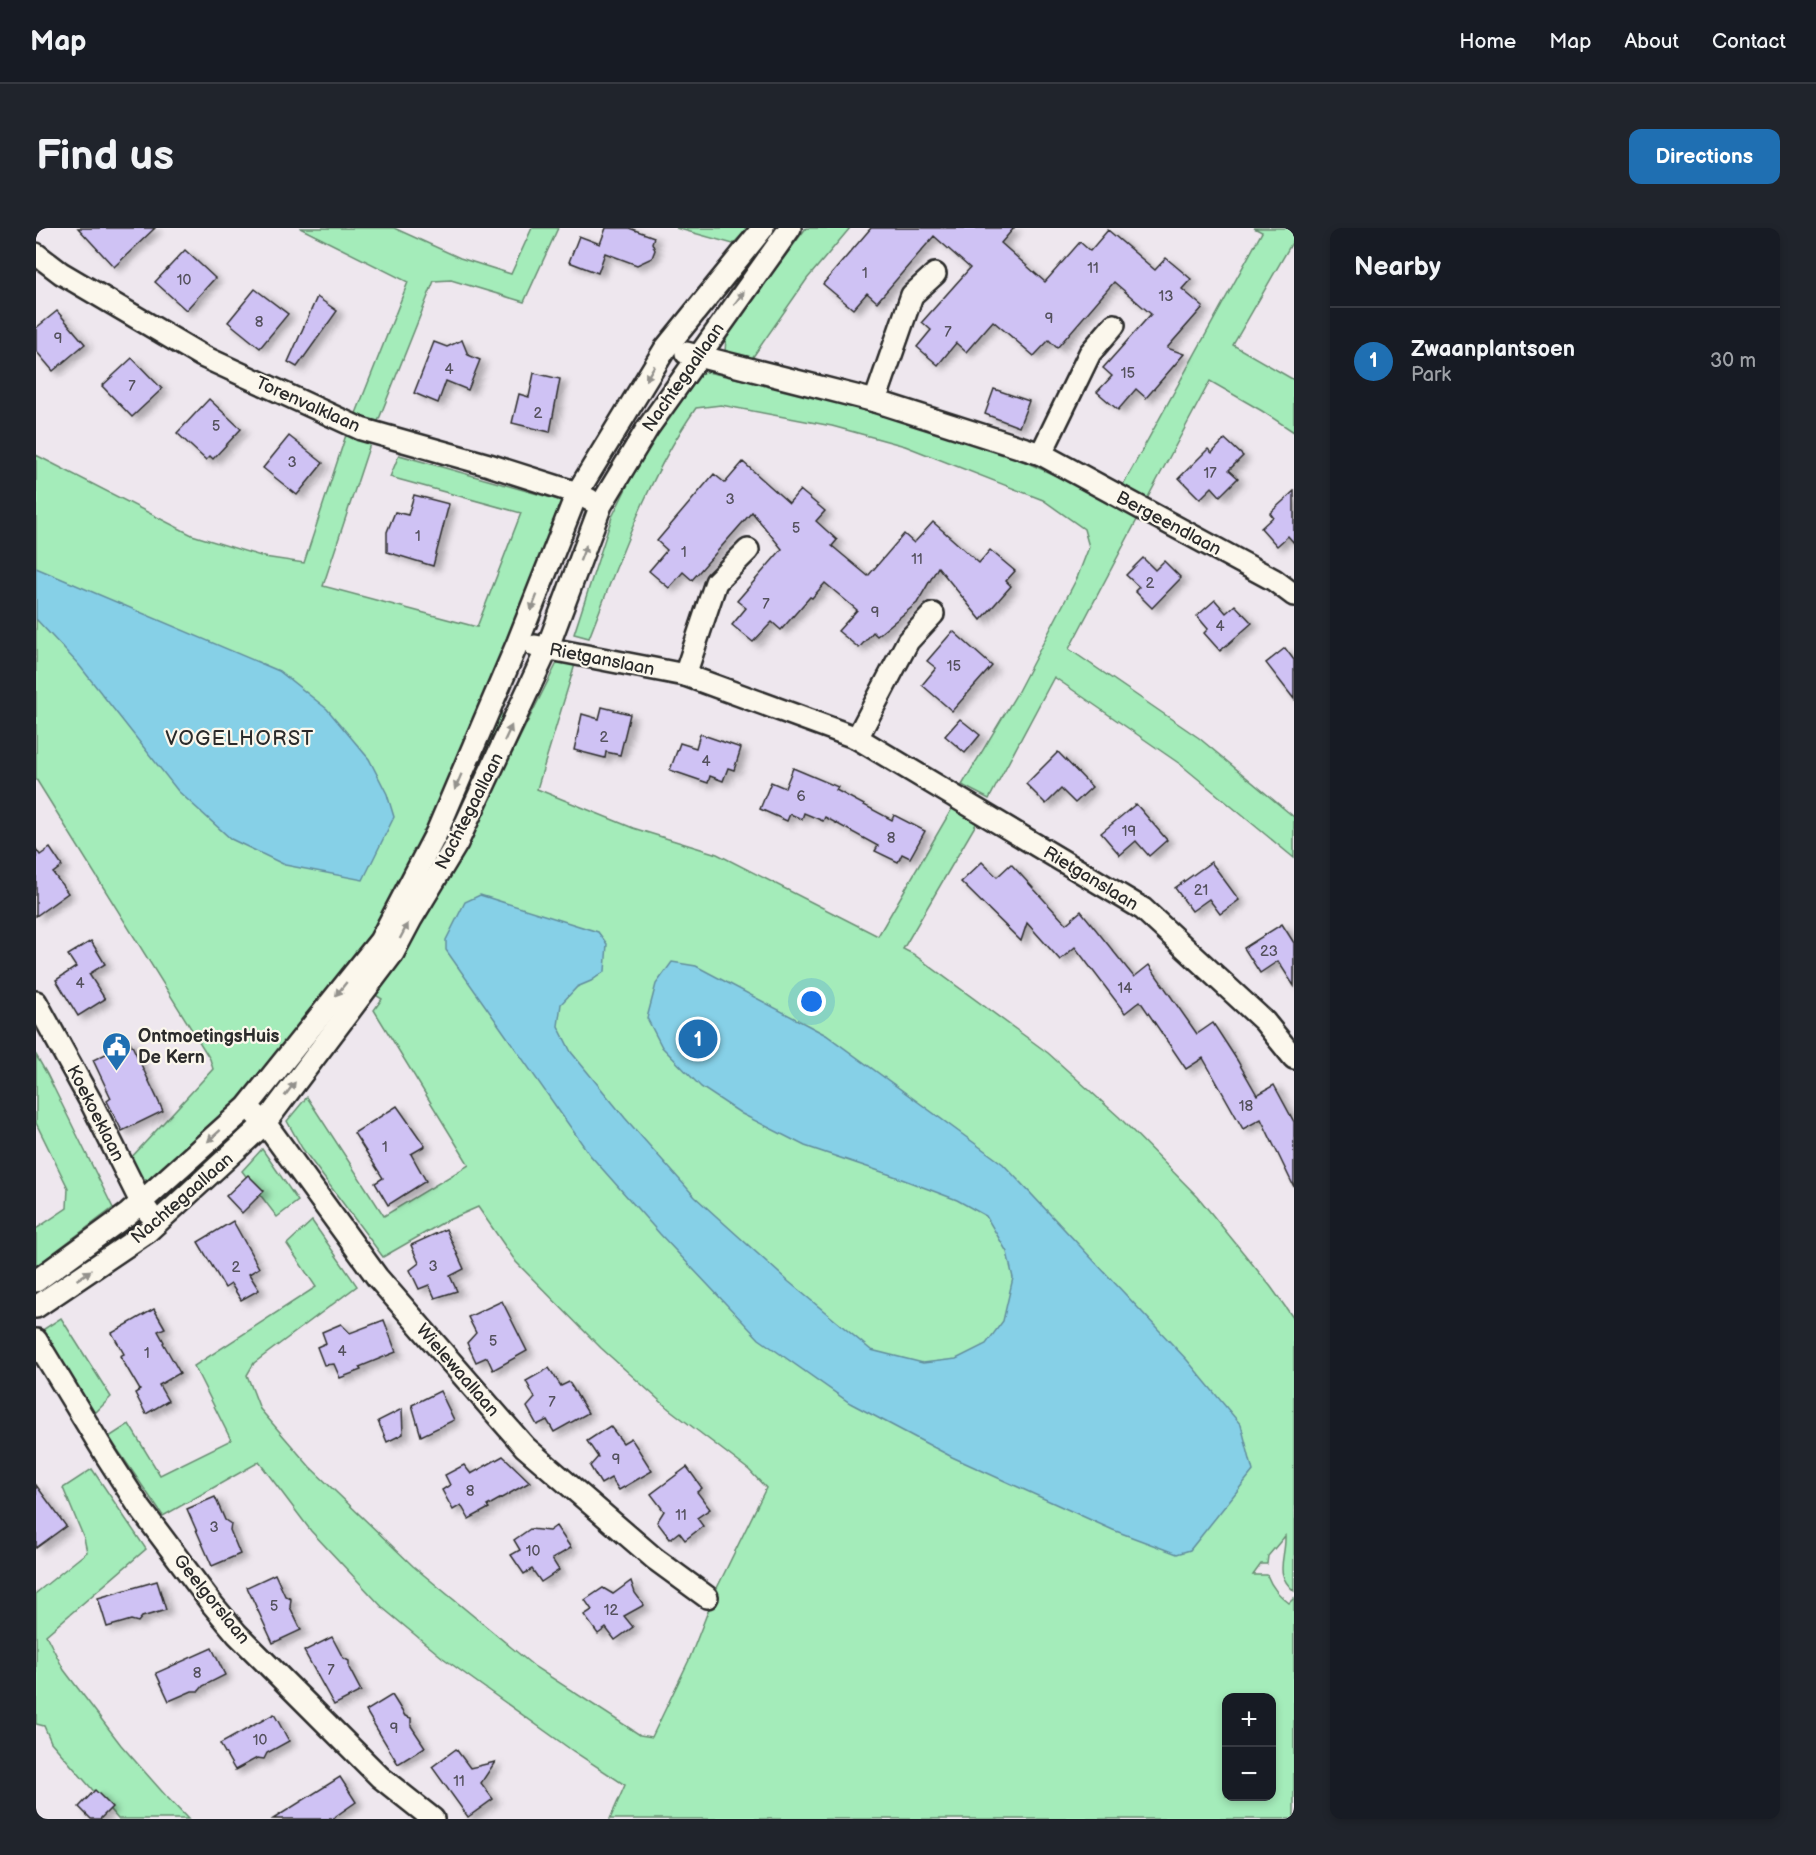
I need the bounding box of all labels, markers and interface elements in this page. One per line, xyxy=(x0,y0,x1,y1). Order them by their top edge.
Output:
text: Map xyxy=(30,25,86,58)
text: Home xyxy=(1459,29,1516,54)
text: Map xyxy=(1549,29,1591,54)
text: About xyxy=(1624,29,1679,54)
text: Contact xyxy=(1712,29,1786,54)
button: Directions xyxy=(1629,129,1780,184)
text: Find us xyxy=(36,131,174,182)
text: Nearby xyxy=(1354,252,1441,283)
house number: 11 xyxy=(1087,259,1099,278)
house number: 1 xyxy=(862,264,868,283)
house number: 10 xyxy=(177,271,191,290)
house number: 13 xyxy=(1158,287,1174,306)
one-way arrow xyxy=(733,290,745,306)
house number: 9 xyxy=(1045,309,1053,328)
house number: 8 xyxy=(255,313,264,332)
street label: Nachtegaallaan xyxy=(638,319,729,436)
house number: 7 xyxy=(944,323,952,342)
house number: 9 xyxy=(54,329,62,348)
text: Zwaanplantsoen xyxy=(1411,336,1575,363)
text: 1 xyxy=(1369,349,1378,373)
text: 30 m xyxy=(1710,349,1756,373)
house number: 4 xyxy=(444,360,454,379)
text: Park xyxy=(1411,363,1451,387)
house number: 15 xyxy=(1121,364,1135,383)
one-way arrow xyxy=(644,365,655,381)
street label: Torenvalklaan xyxy=(252,372,363,437)
house number: 7 xyxy=(128,377,136,396)
house number: 2 xyxy=(534,404,543,423)
house number: 5 xyxy=(212,417,220,436)
house number: 3 xyxy=(287,453,297,472)
house number: 17 xyxy=(1203,464,1217,483)
street label: Bergeendlaan xyxy=(1113,487,1225,560)
house number: 3 xyxy=(725,490,735,509)
house number: 5 xyxy=(792,519,800,538)
house number: 1 xyxy=(415,527,421,546)
house number: 1 xyxy=(681,543,687,562)
one-way arrow xyxy=(579,544,589,562)
house number: 11 xyxy=(911,550,923,569)
house number: 2 xyxy=(1146,574,1155,593)
one-way arrow xyxy=(529,594,539,612)
house number: 7 xyxy=(762,595,770,614)
house number: 9 xyxy=(871,603,879,622)
house number: 4 xyxy=(1215,617,1225,636)
street label: Rietganslaan xyxy=(547,639,656,680)
house number: 15 xyxy=(947,657,961,676)
one-way arrow xyxy=(504,724,513,741)
district label: VOGELHORST xyxy=(165,727,315,751)
house number: 2 xyxy=(600,728,609,747)
street label: Nachtegaallaan xyxy=(431,749,508,873)
house number: 4 xyxy=(701,752,711,771)
one-way arrow xyxy=(453,774,463,792)
house number: 6 xyxy=(796,787,806,806)
house number: 19 xyxy=(1122,822,1136,841)
house number: 8 xyxy=(887,829,896,848)
street label: Rietganslaan xyxy=(1040,842,1142,915)
house number: 21 xyxy=(1194,881,1208,900)
one-way arrow xyxy=(399,922,409,939)
house number: 23 xyxy=(1260,942,1278,961)
house number: 4 xyxy=(75,974,85,993)
house number: 14 xyxy=(1118,979,1132,998)
one-way arrow xyxy=(335,981,348,997)
your location xyxy=(797,987,826,1016)
pin: 1 xyxy=(678,1016,718,1062)
place label: OntmoetingsHuis De Kern xyxy=(138,1026,280,1068)
public building icon: OntmoetingsHuis De Kern xyxy=(101,1030,133,1072)
street label: Koekoeklaan xyxy=(62,1062,129,1165)
one-way arrow xyxy=(284,1081,296,1096)
house number: 18 xyxy=(1239,1097,1254,1116)
one-way arrow xyxy=(207,1129,222,1142)
house number: 1 xyxy=(382,1138,388,1157)
street label: Nachtegaallaan xyxy=(127,1148,238,1248)
house number: 3 xyxy=(428,1257,438,1276)
house number: 2 xyxy=(232,1258,241,1277)
one-way arrow xyxy=(76,1269,93,1280)
street label: Wielewaallaan xyxy=(412,1320,504,1421)
house number: 5 xyxy=(489,1332,497,1351)
house number: 4 xyxy=(337,1342,347,1361)
house number: 1 xyxy=(144,1344,150,1363)
house number: 7 xyxy=(548,1393,556,1412)
house number: 9 xyxy=(612,1450,620,1469)
house number: 8 xyxy=(466,1482,475,1501)
house number: 11 xyxy=(675,1506,687,1525)
house number: 3 xyxy=(209,1518,219,1537)
house number: 10 xyxy=(526,1542,540,1561)
street label: Geelgorslaan xyxy=(169,1550,254,1648)
house number: 5 xyxy=(270,1597,278,1616)
house number: 12 xyxy=(604,1601,618,1620)
house number: 7 xyxy=(327,1661,335,1680)
house number: 8 xyxy=(193,1664,202,1683)
map controls xyxy=(1222,1693,1276,1801)
button: + xyxy=(1222,1693,1276,1747)
house number: 9 xyxy=(390,1719,398,1738)
house number: 10 xyxy=(253,1731,267,1750)
button: − xyxy=(1222,1747,1276,1801)
house number: 11 xyxy=(453,1772,465,1791)

